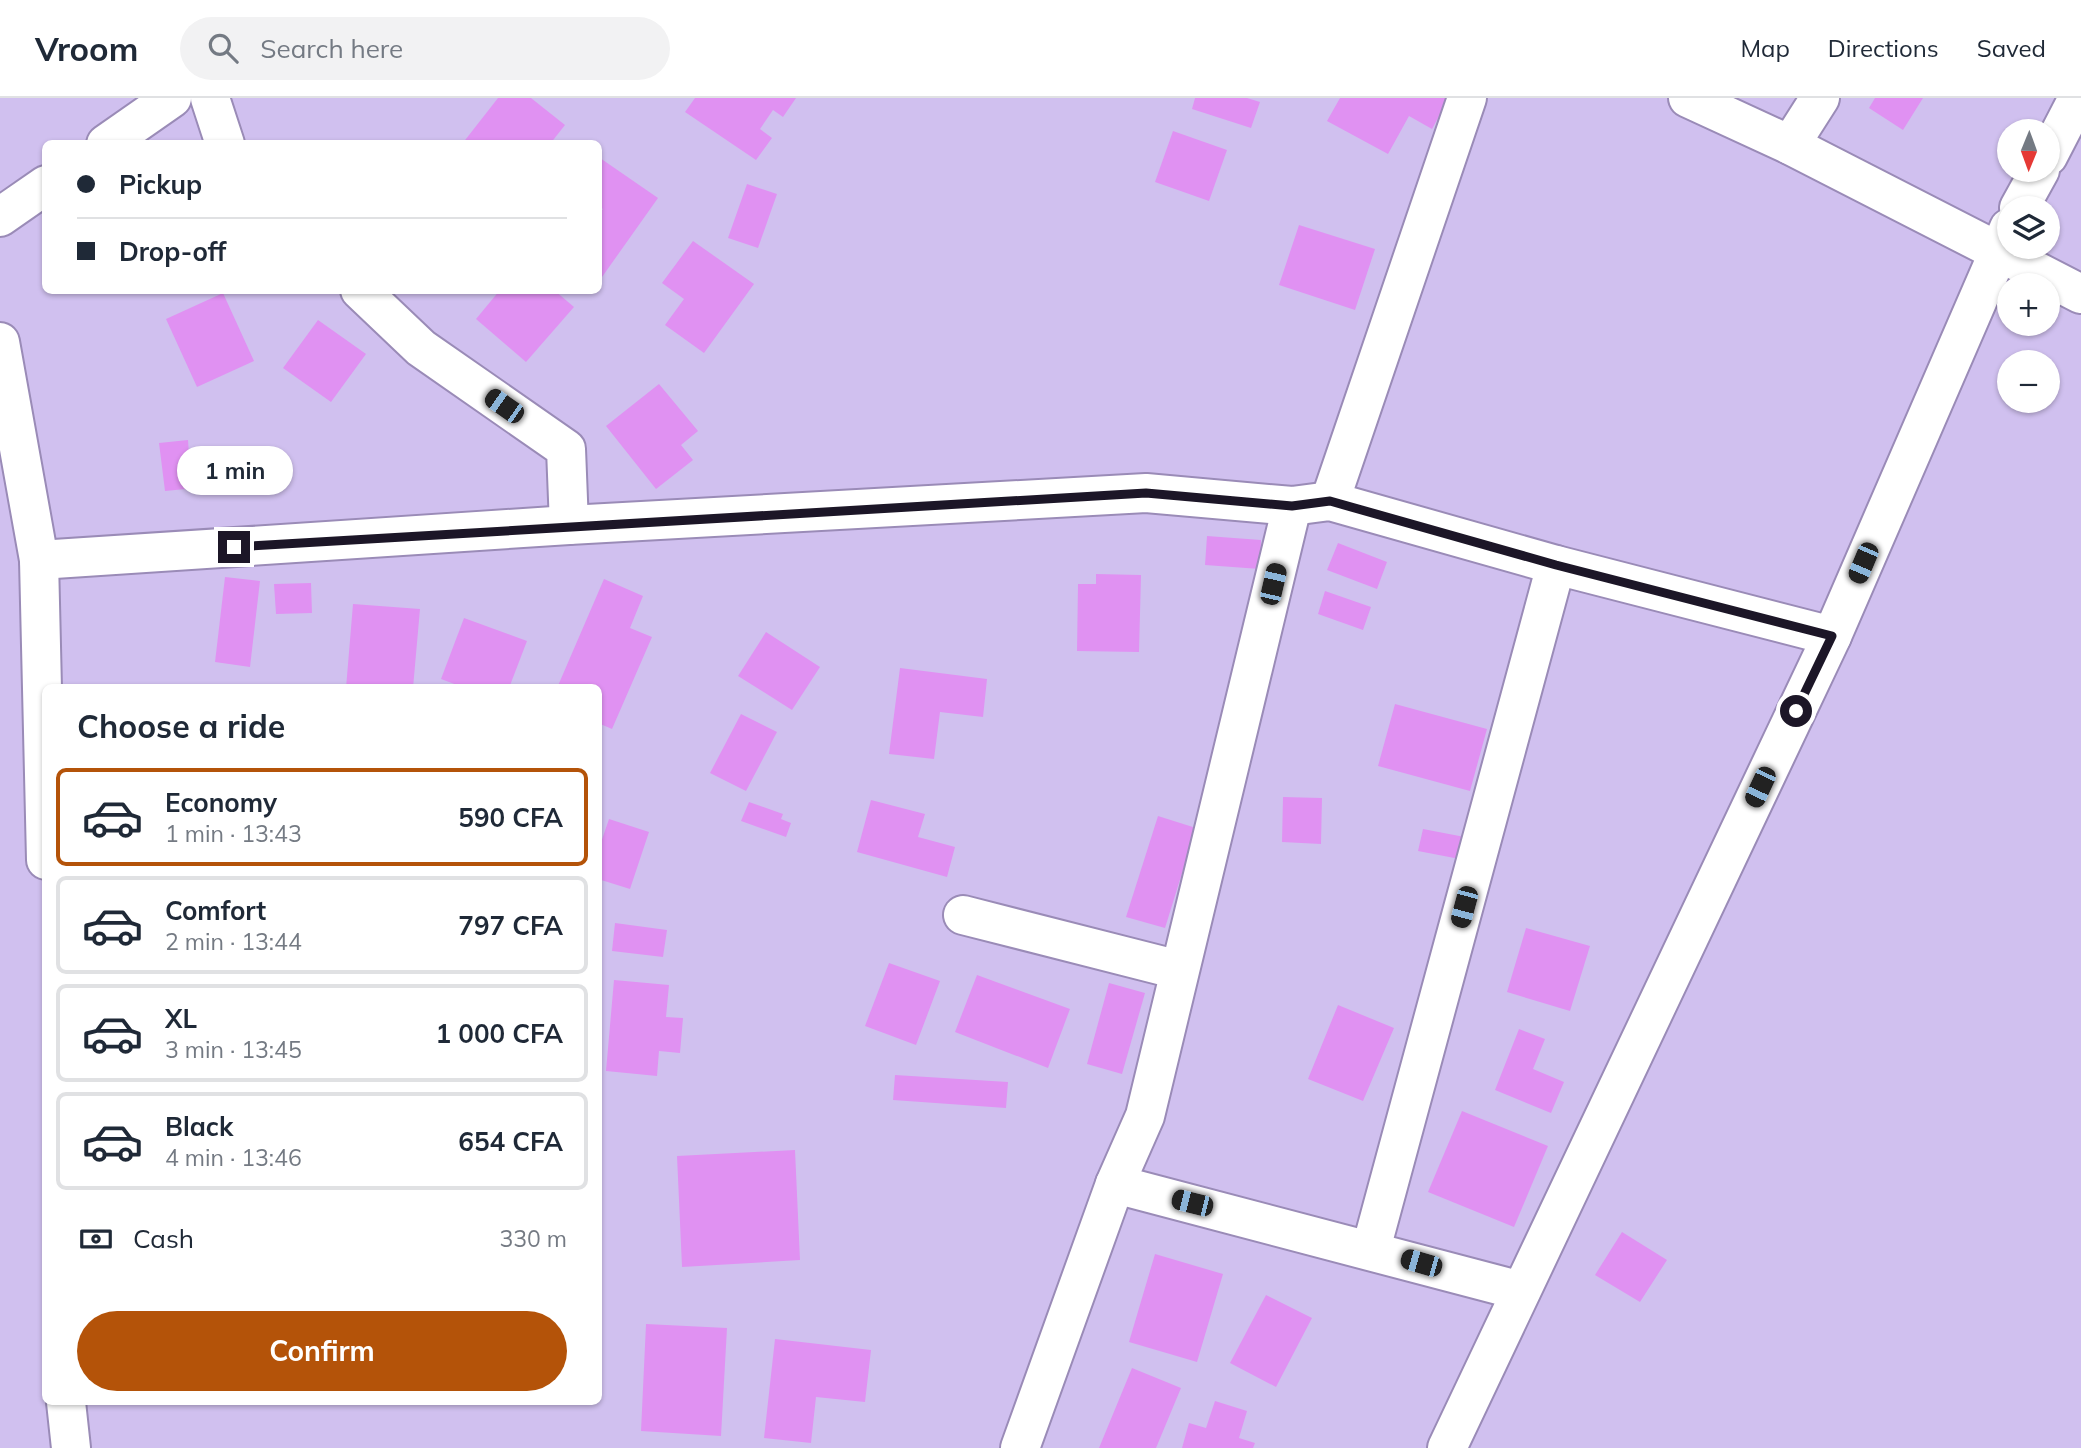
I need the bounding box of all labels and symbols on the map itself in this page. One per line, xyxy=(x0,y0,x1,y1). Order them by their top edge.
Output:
north arrow xyxy=(1997,119,2060,182)
car xyxy=(481,385,528,427)
callout: 1 min xyxy=(176,446,292,494)
route end xyxy=(218,531,250,563)
car xyxy=(1846,540,1881,586)
car xyxy=(1259,561,1288,607)
route start xyxy=(1780,695,1812,727)
car xyxy=(1742,764,1779,810)
car xyxy=(1449,884,1480,930)
car xyxy=(1170,1188,1215,1218)
car xyxy=(1398,1247,1445,1279)

